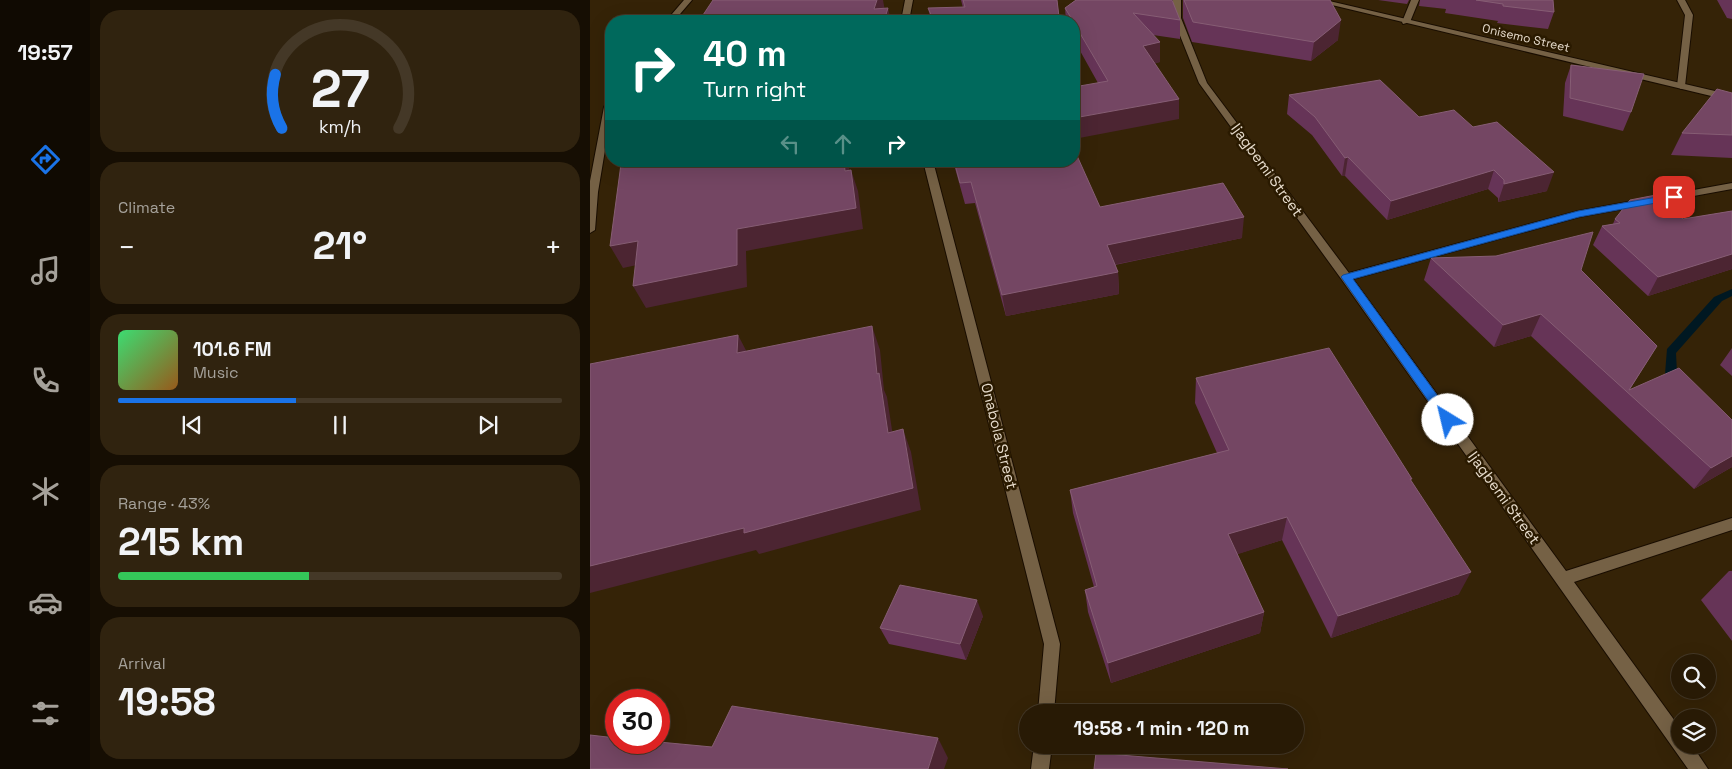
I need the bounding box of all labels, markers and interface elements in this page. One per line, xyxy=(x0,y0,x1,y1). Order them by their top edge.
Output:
street label: Onisemo Street xyxy=(1481,20,1571,56)
text: 40 m xyxy=(703,32,787,76)
icon: right xyxy=(620,35,685,100)
text: 19:57 xyxy=(17,38,73,66)
text: 27 xyxy=(310,56,370,122)
text: Turn right xyxy=(703,75,806,103)
text: km/h xyxy=(319,115,361,138)
street label: Ijagbemi Street xyxy=(1227,120,1308,220)
icon: left xyxy=(776,130,804,158)
icon: ahead xyxy=(829,130,857,158)
icon: right xyxy=(882,130,910,158)
icon: directions xyxy=(28,142,63,177)
pin xyxy=(1653,176,1695,218)
icon: arrive xyxy=(1660,183,1688,211)
text: Climate xyxy=(118,197,175,218)
text: 21° xyxy=(313,222,367,270)
text: − xyxy=(118,229,135,265)
text: + xyxy=(545,229,562,265)
icon: music xyxy=(28,253,63,288)
text: 101.6 FM xyxy=(193,337,271,362)
text: Music xyxy=(193,362,239,383)
icon: phone xyxy=(28,363,63,398)
street label: Onabola Street xyxy=(977,381,1022,491)
position arrow xyxy=(1421,393,1473,445)
icon: previous xyxy=(178,411,206,439)
icon: pause xyxy=(326,411,354,439)
icon: next xyxy=(474,411,502,439)
street label: Ijagbemi Street xyxy=(1464,448,1545,548)
icon: climate xyxy=(28,474,63,509)
text: Range · 43% xyxy=(118,493,210,514)
text: 215 km xyxy=(118,518,244,566)
icon: car xyxy=(28,585,63,620)
text: Arrival xyxy=(118,653,166,674)
map controls xyxy=(1671,654,1716,754)
button: search xyxy=(1671,654,1716,699)
text: 19:58 xyxy=(118,678,216,726)
speed limit sign: 30 xyxy=(605,689,670,754)
icon: filters xyxy=(28,696,63,731)
button: layers xyxy=(1671,709,1716,754)
text: 19:58 · 1 min · 120 m xyxy=(1073,716,1250,741)

